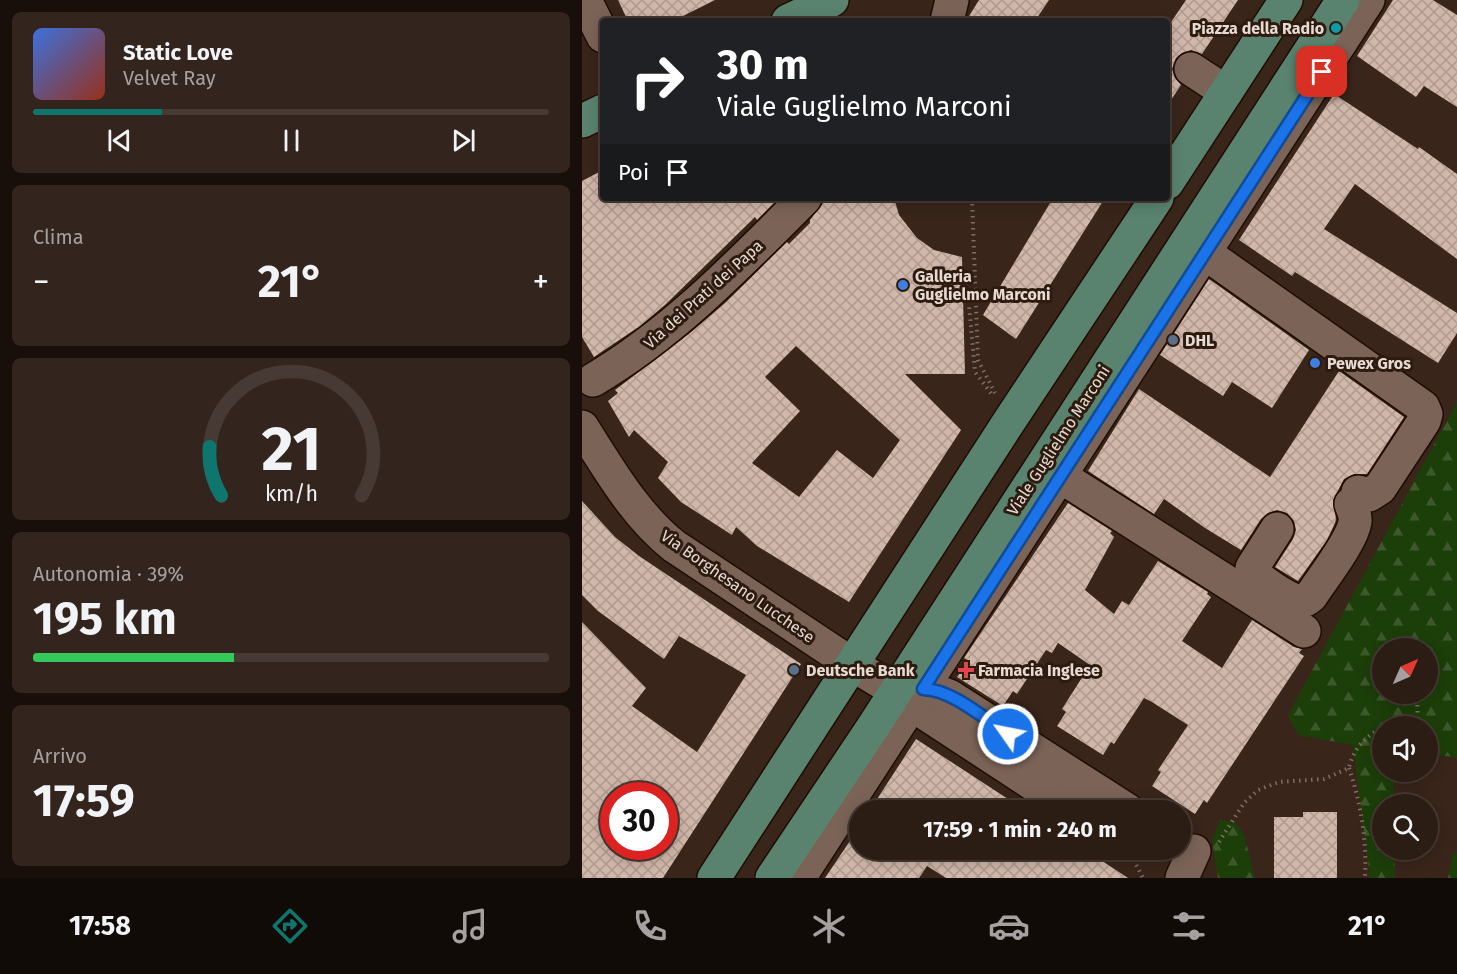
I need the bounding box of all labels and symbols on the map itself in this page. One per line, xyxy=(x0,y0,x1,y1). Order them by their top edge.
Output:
place label: Piazza della Radio xyxy=(1192,19,1324,38)
marker: Piazza della Radio xyxy=(1329,21,1343,35)
pin xyxy=(1296,46,1347,97)
street label: Via dei Prati dei Papa xyxy=(640,236,767,353)
place label: Galleria Guglielmo Marconi xyxy=(915,267,1051,304)
marker: Galleria Guglielmo Marconi xyxy=(896,278,910,292)
place label: DHL xyxy=(1185,331,1214,350)
marker: DHL xyxy=(1166,333,1180,347)
place label: Pewex Gros xyxy=(1327,354,1411,373)
marker: Pewex Gros xyxy=(1308,356,1322,370)
street label: Viale Guglielmo Marconi xyxy=(1003,362,1114,519)
street label: Via Borghesano Lucchese xyxy=(657,526,818,647)
north arrow xyxy=(1372,638,1438,704)
place label: Deutsche Bank xyxy=(806,661,915,680)
place label: Farmacia Inglese xyxy=(978,661,1100,680)
marker: Deutsche Bank xyxy=(787,663,801,677)
marker: Farmacia Inglese xyxy=(959,663,973,677)
position arrow xyxy=(976,702,1040,766)
speed limit sign: 30 xyxy=(600,782,678,860)

